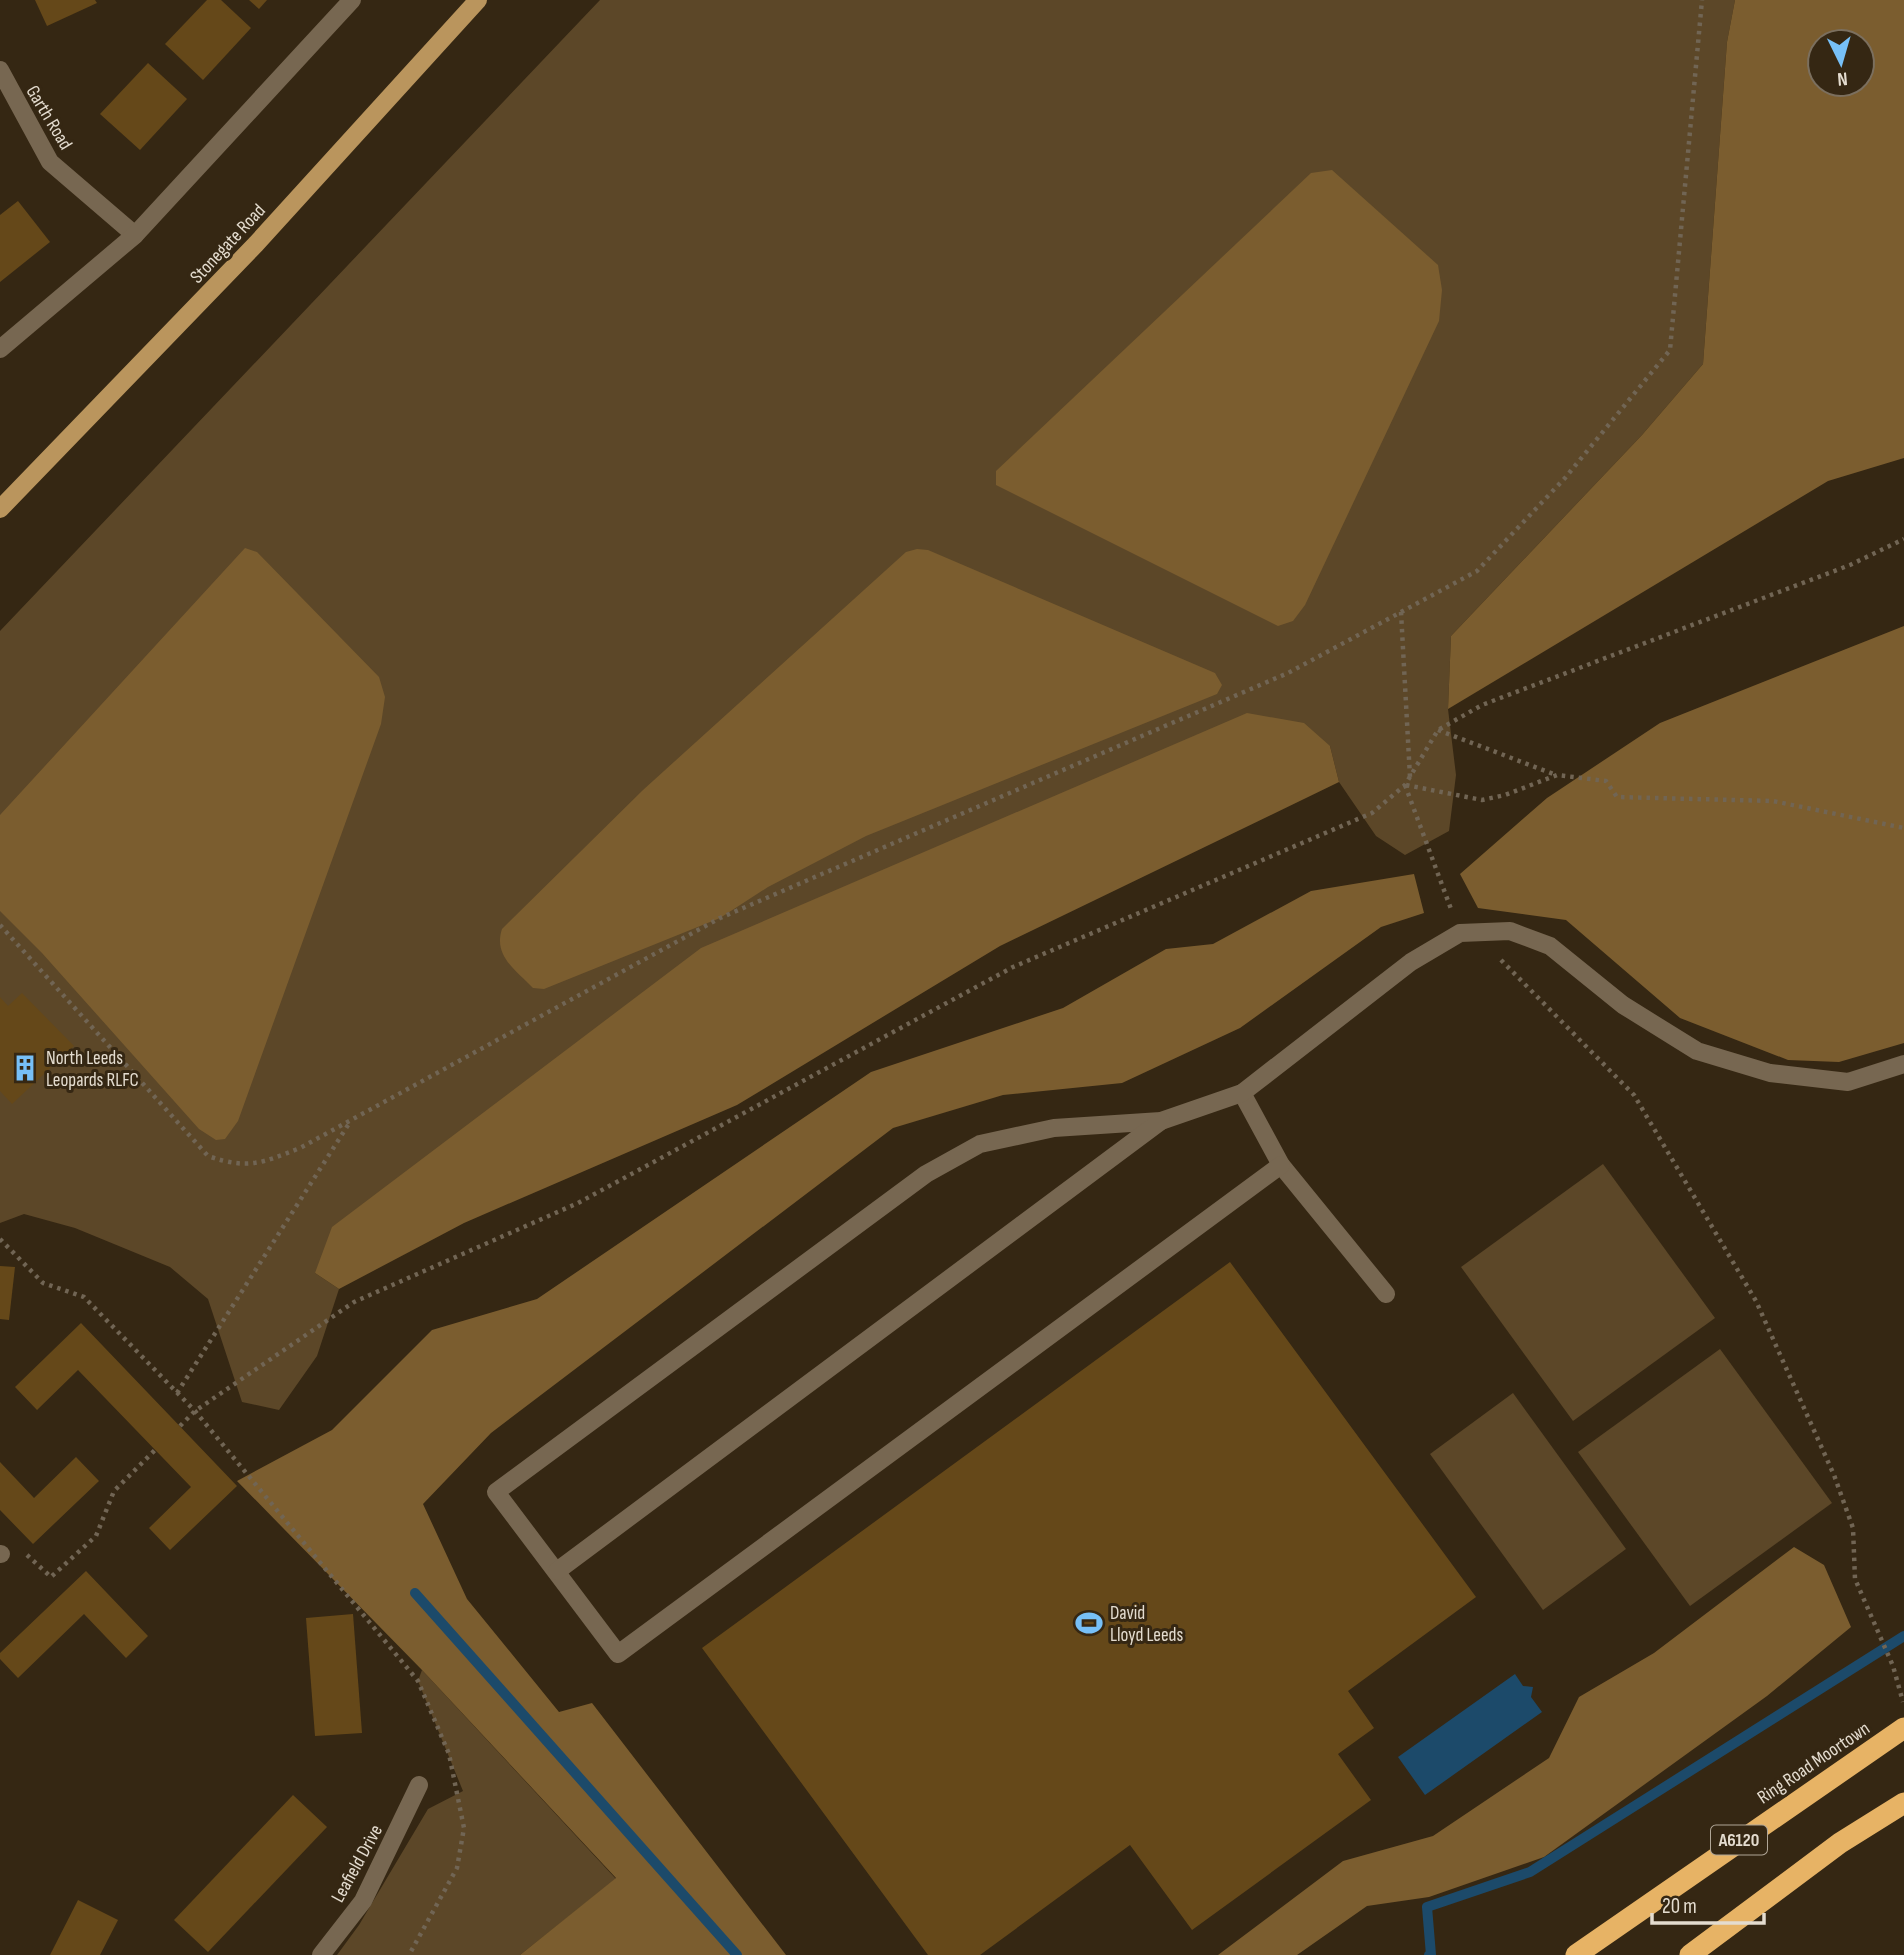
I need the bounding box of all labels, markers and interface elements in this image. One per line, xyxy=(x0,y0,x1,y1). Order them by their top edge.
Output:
north arrow xyxy=(1806,28,1876,98)
text: N xyxy=(1836,67,1848,90)
street label: Garth Road xyxy=(21,81,77,154)
street label: Stonegate Road xyxy=(186,200,271,288)
place label: North Leeds Leopards RLFC xyxy=(46,1047,139,1092)
building icon: North Leeds Leopards RLFC xyxy=(10,1053,40,1083)
place label: David Lloyd Leeds xyxy=(1110,1602,1183,1647)
sports icon: David Lloyd Leeds xyxy=(1074,1608,1104,1638)
street label: Ring Road Moortown xyxy=(1753,1717,1874,1809)
street label: Leafield Drive xyxy=(327,1821,388,1907)
road number: A6120 xyxy=(1711,1826,1767,1854)
scale bar xyxy=(1652,1882,1764,1926)
text: 20 m xyxy=(1662,1894,1697,1919)

